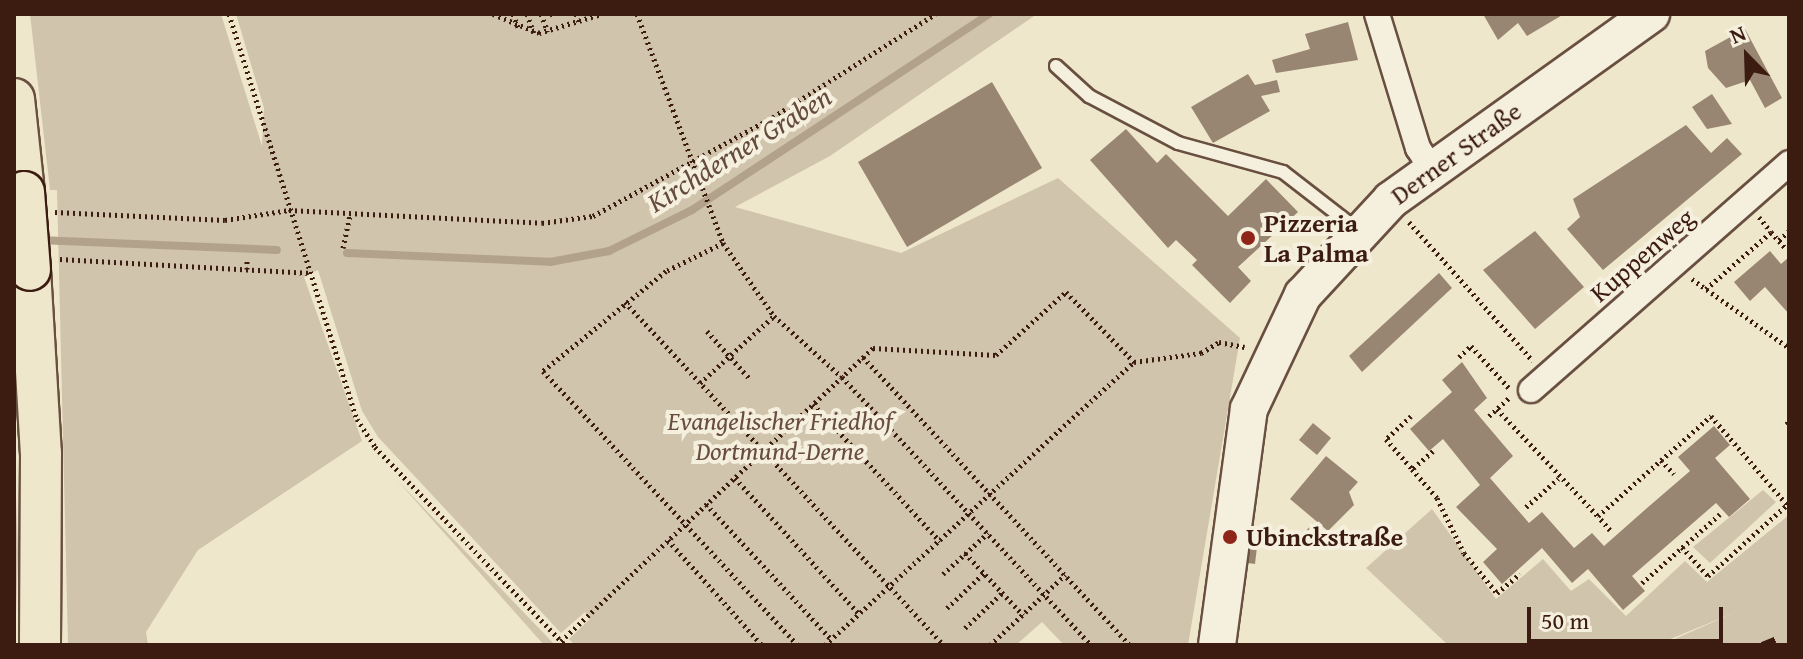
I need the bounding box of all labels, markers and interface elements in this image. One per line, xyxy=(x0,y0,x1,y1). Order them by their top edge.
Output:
north arrow xyxy=(1707,16,1787,96)
text: N xyxy=(1725,16,1751,52)
water label: Kirchderner Graben xyxy=(641,79,837,219)
street label: Derner Straße xyxy=(1385,95,1527,211)
street label: Kuppenweg xyxy=(1584,201,1700,309)
place label: Pizzeria La Palma xyxy=(1264,207,1369,268)
marker: Pizzeria La Palma xyxy=(1239,229,1257,247)
park label: Evangelischer Friedhof Dortmund-Derne xyxy=(668,405,892,466)
place label: Ubinckstraße xyxy=(1246,521,1403,553)
marker: Ubinckstraße xyxy=(1221,528,1239,546)
scale bar xyxy=(1531,591,1727,641)
text: 50 m xyxy=(1541,603,1589,638)

